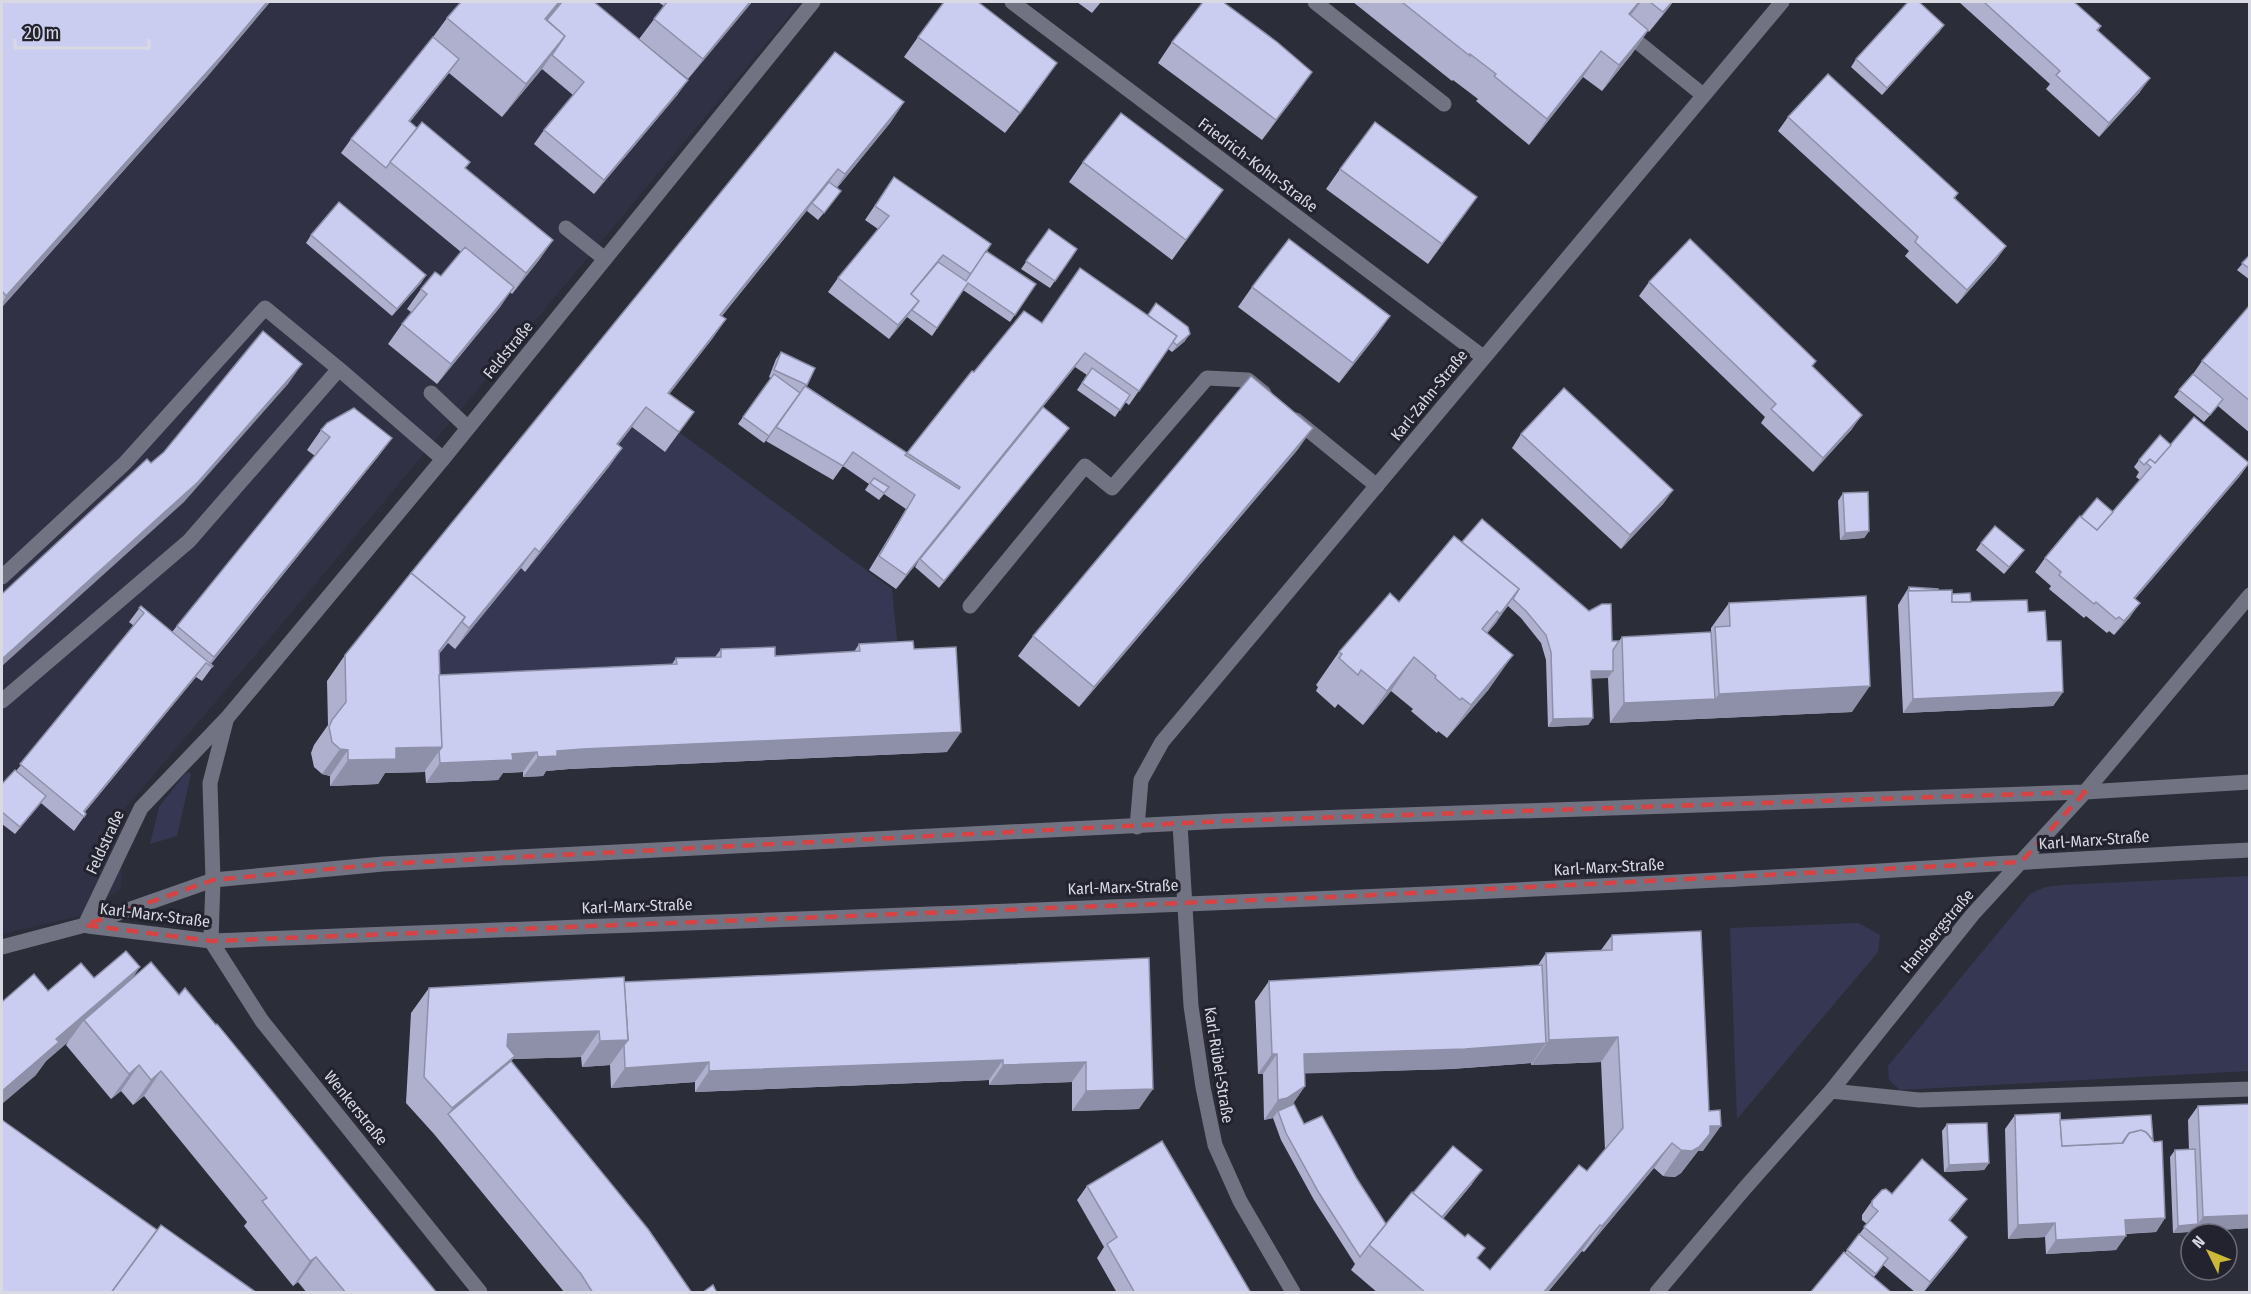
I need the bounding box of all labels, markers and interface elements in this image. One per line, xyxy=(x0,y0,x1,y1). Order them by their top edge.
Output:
scale bar xyxy=(15,12,148,50)
text: 20 m xyxy=(24,22,59,44)
street label: Friedrich-Kohn-Straße xyxy=(1195,114,1322,216)
street label: Feldstraße xyxy=(479,317,537,383)
street label: Karl-Zahn-Straße xyxy=(1387,346,1471,444)
street label: Feldstraße xyxy=(82,807,128,877)
street label: Karl-Marx-Straße xyxy=(2038,827,2150,853)
street label: Karl-Marx-Straße xyxy=(1553,855,1665,879)
street label: Karl-Marx-Straße xyxy=(1067,876,1179,898)
street label: Hansbergstraße xyxy=(1896,885,1978,977)
street label: Karl-Marx-Straße xyxy=(581,895,693,917)
street label: Karl-Marx-Straße xyxy=(99,899,211,931)
street label: Karl-Rübel-Straße xyxy=(1200,1006,1238,1124)
street label: Wenkerstraße xyxy=(320,1067,392,1149)
north arrow xyxy=(2179,1222,2239,1282)
text: N xyxy=(2188,1232,2209,1252)

